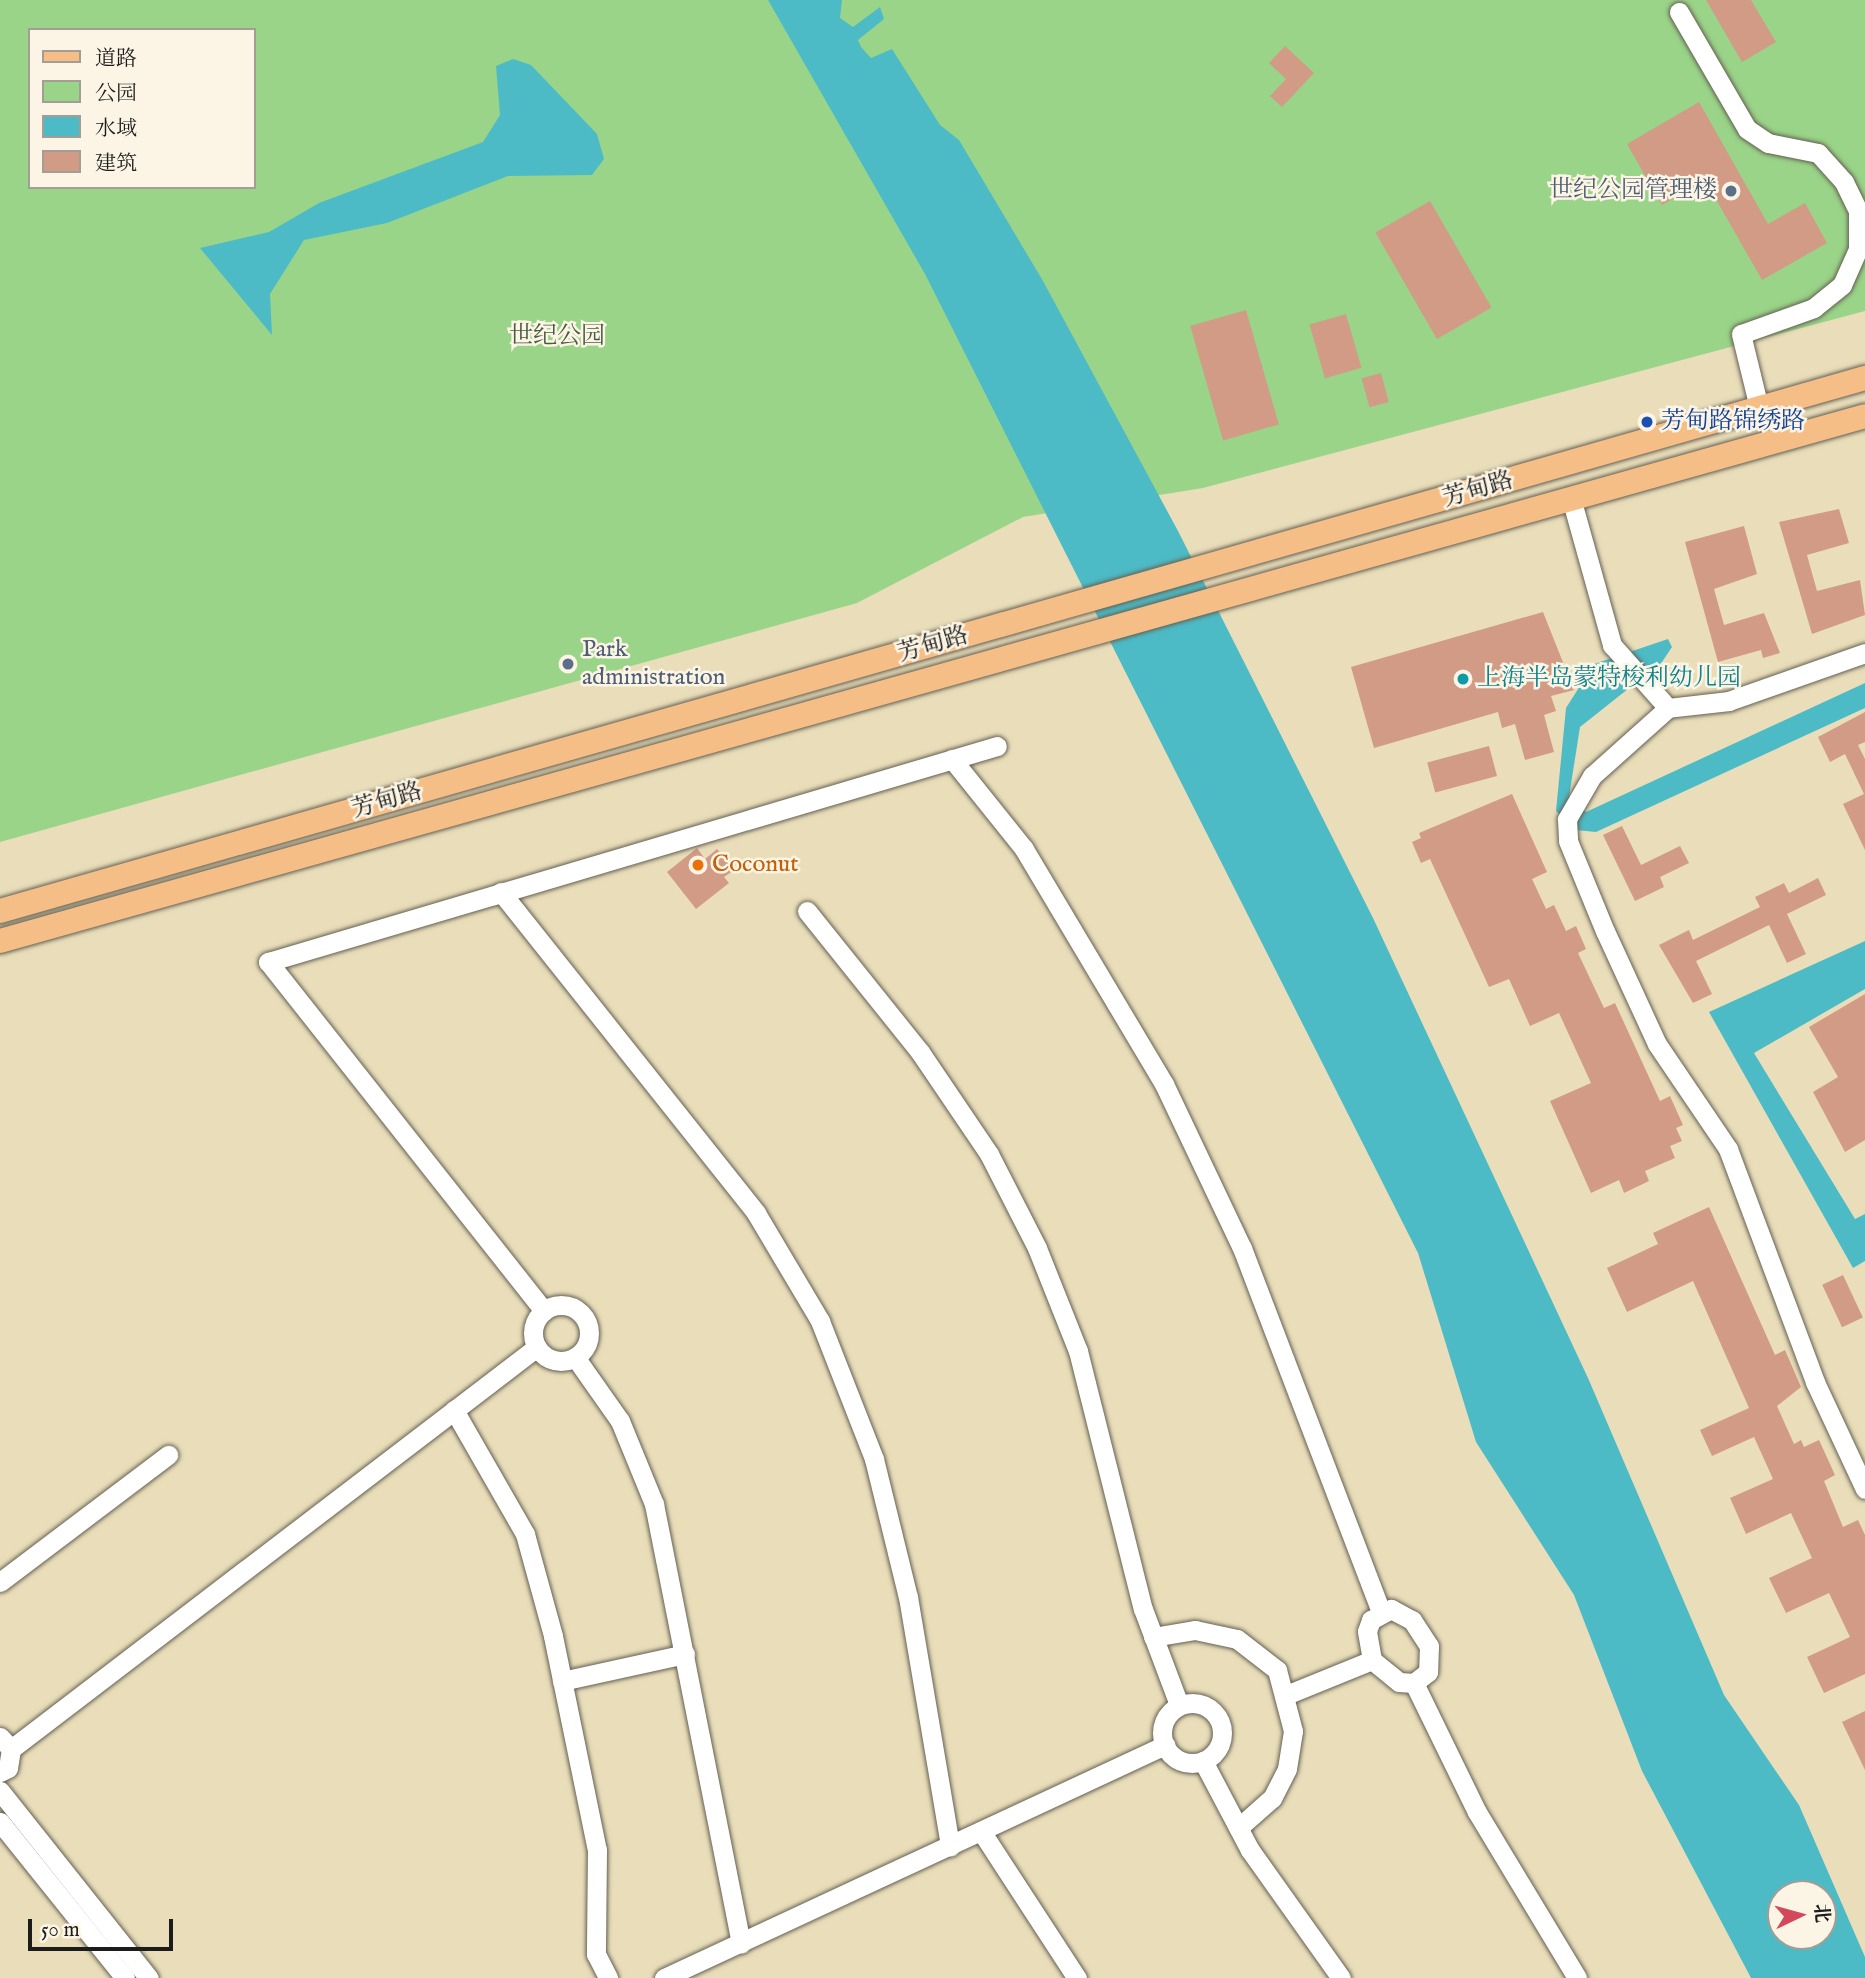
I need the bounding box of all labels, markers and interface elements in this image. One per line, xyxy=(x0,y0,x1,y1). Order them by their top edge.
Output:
legend xyxy=(28,28,256,189)
text: 道路 xyxy=(95,46,137,73)
text: 公园 xyxy=(95,81,137,108)
text: 水域 xyxy=(95,116,137,143)
text: 建筑 xyxy=(95,151,137,178)
place label: 世纪公园管理楼 xyxy=(1549,177,1717,205)
marker: 世纪公园管理楼 xyxy=(1723,183,1739,199)
park label: 世纪公园 xyxy=(509,323,605,351)
place label: 芳甸路锦绣路 xyxy=(1661,408,1805,436)
marker: 芳甸路锦绣路 xyxy=(1639,414,1655,430)
street label: 芳甸路 xyxy=(1439,466,1517,514)
street label: 芳甸路 xyxy=(894,621,972,669)
place label: Park administration xyxy=(582,636,725,692)
marker: Park administration xyxy=(560,656,576,672)
place label: 上海半岛蒙特梭利幼儿园 xyxy=(1477,665,1741,693)
marker: 上海半岛蒙特梭利幼儿园 xyxy=(1455,671,1471,687)
street label: 芳甸路 xyxy=(348,777,426,825)
place label: Coconut xyxy=(712,851,799,879)
marker: Coconut xyxy=(690,857,706,873)
north arrow xyxy=(1767,1880,1837,1950)
text: 北 xyxy=(1808,1903,1834,1924)
scale bar xyxy=(32,1904,177,1948)
text: 50 m xyxy=(41,1917,80,1944)

